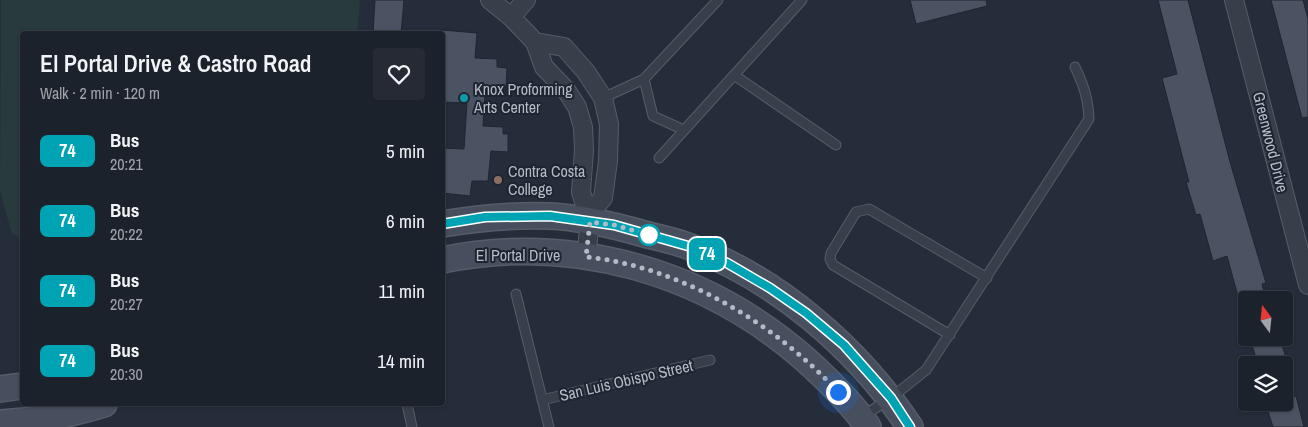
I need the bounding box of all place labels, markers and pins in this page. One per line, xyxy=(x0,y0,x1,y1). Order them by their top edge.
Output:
place label: Knox Proforming Arts Center xyxy=(473,78,573,118)
marker: Knox Proforming Arts Center xyxy=(458,92,470,104)
place label: Contra Costa College xyxy=(508,160,586,200)
marker: Contra Costa College xyxy=(492,174,504,186)
unlabelled marker xyxy=(638,224,660,246)

